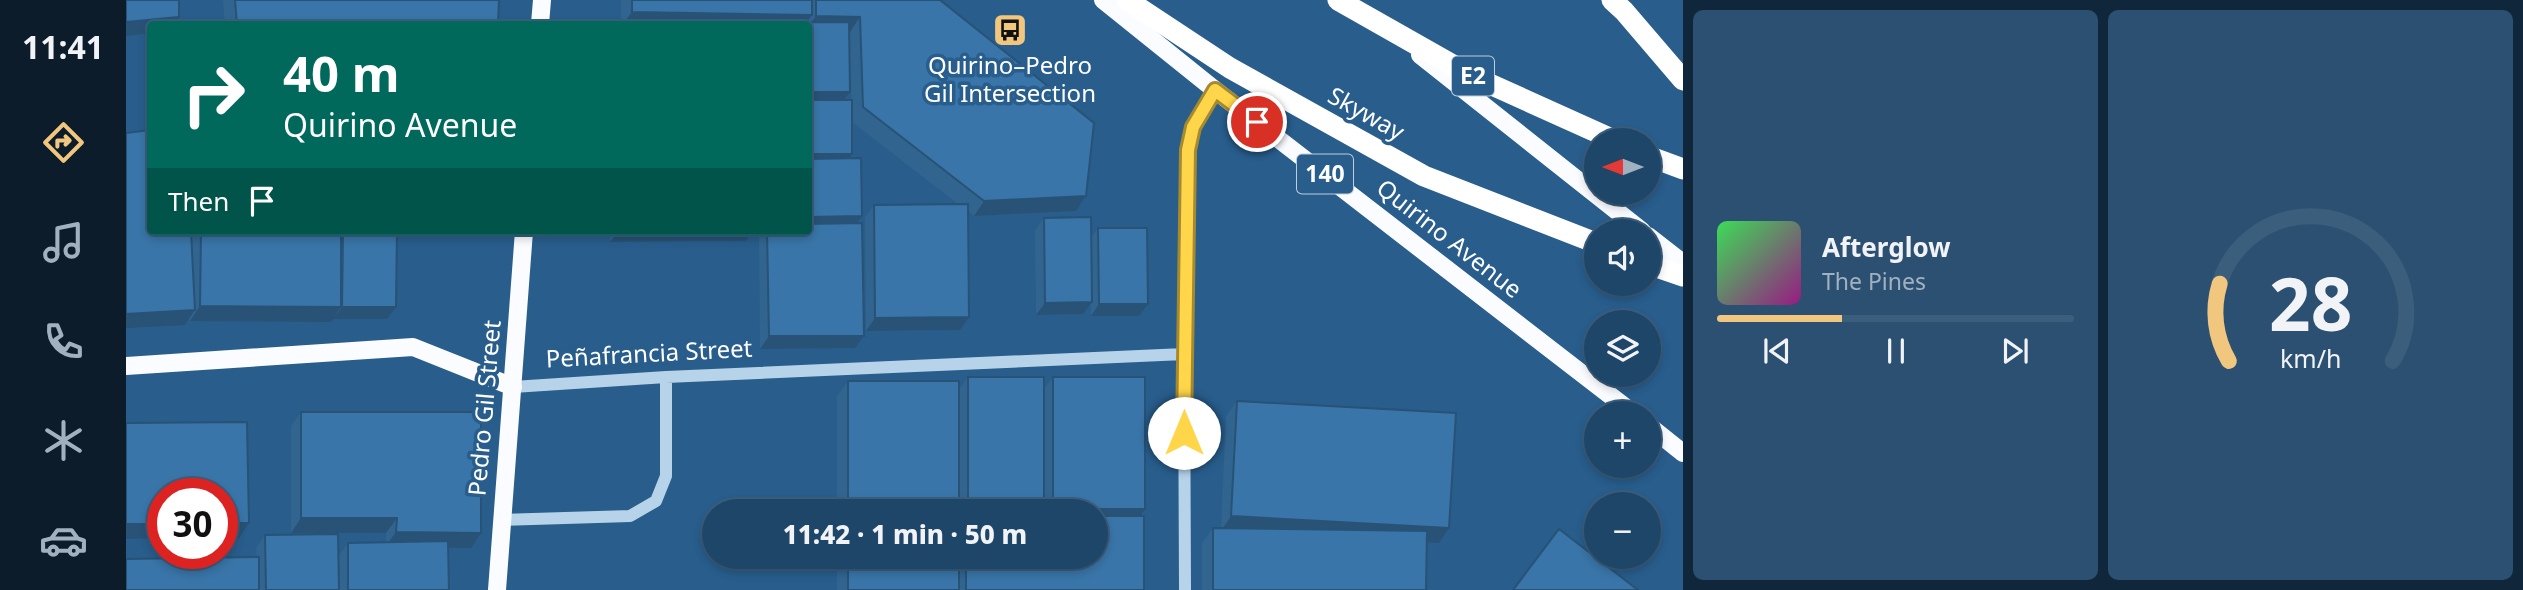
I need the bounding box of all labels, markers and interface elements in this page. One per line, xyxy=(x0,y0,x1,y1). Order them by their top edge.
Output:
bus stop icon: Quirino–Pedro Gil Intersection xyxy=(991,11,1029,49)
text: 11:41 xyxy=(22,25,104,68)
text: 40 m xyxy=(283,40,400,106)
place label: Quirino–Pedro Gil Intersection xyxy=(924,48,1096,109)
icon: right xyxy=(168,49,259,140)
road number: E2 xyxy=(1452,57,1494,96)
street label: Skyway xyxy=(1323,78,1412,148)
pin xyxy=(1227,92,1287,152)
text: Quirino Avenue xyxy=(283,103,517,146)
icon: arrive xyxy=(1238,103,1276,141)
icon: directions xyxy=(39,118,88,167)
north arrow xyxy=(1584,128,1661,205)
map controls xyxy=(1584,128,1661,569)
road number: 140 xyxy=(1297,154,1353,194)
street label: Quirino Avenue xyxy=(1371,171,1529,305)
icon: arrive xyxy=(243,182,281,220)
text: Then xyxy=(168,183,229,219)
icon: music xyxy=(39,218,88,267)
button: sound xyxy=(1584,219,1661,296)
text: Afterglow xyxy=(1822,229,1950,265)
text: 28 xyxy=(2269,253,2352,352)
text: The Pines xyxy=(1822,265,1926,297)
button: layers xyxy=(1584,310,1661,387)
icon: phone xyxy=(39,317,88,366)
street label: Pedro Gil Street xyxy=(459,318,508,497)
street label: Peñafrancia Street xyxy=(545,331,753,374)
icon: previous xyxy=(1758,332,1796,370)
icon: pause xyxy=(1877,332,1915,370)
icon: next xyxy=(1996,332,2034,370)
text: km/h xyxy=(2280,341,2341,375)
position arrow xyxy=(1147,396,1221,470)
button: + xyxy=(1584,401,1661,478)
icon: climate xyxy=(39,416,88,465)
speed limit sign: 30 xyxy=(147,478,238,569)
button: − xyxy=(1584,492,1661,569)
icon: car xyxy=(39,516,88,565)
text: 11:42 · 1 min · 50 m xyxy=(783,516,1027,552)

